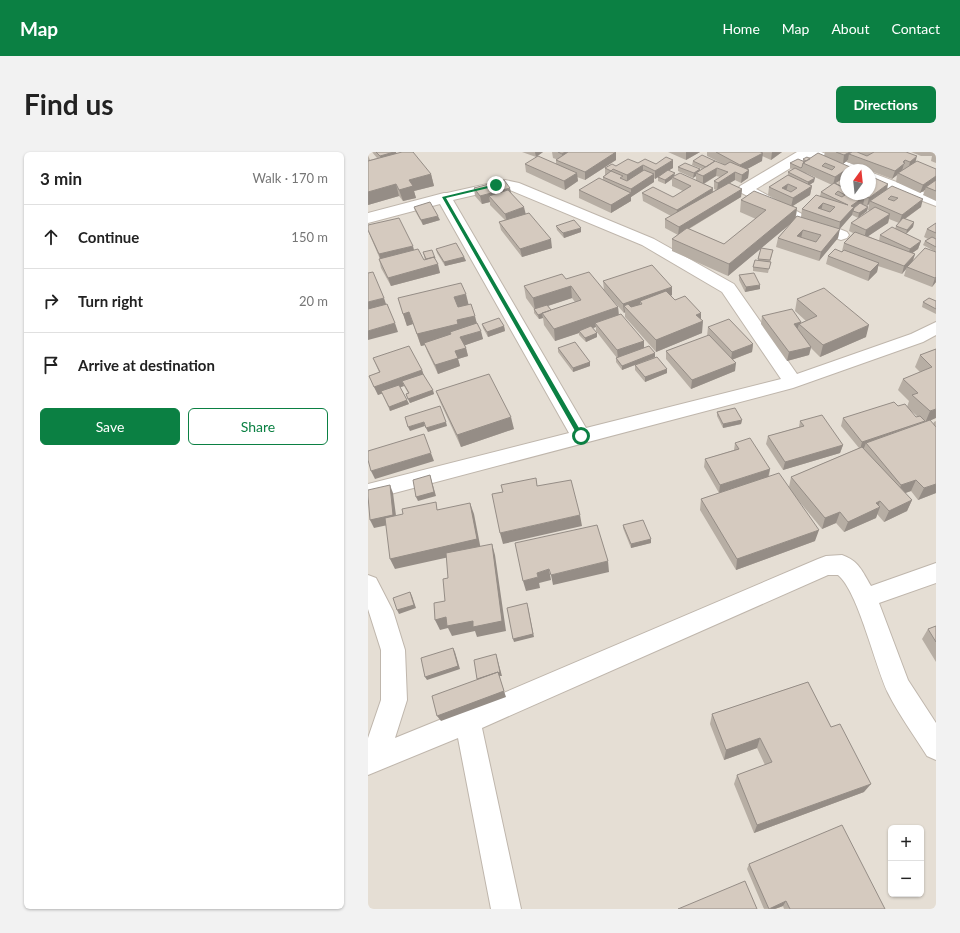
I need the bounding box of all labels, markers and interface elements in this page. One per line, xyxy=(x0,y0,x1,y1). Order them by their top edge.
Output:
text: Map xyxy=(20,17,58,40)
text: Home xyxy=(722,20,760,37)
text: Map xyxy=(782,20,809,37)
text: About xyxy=(831,20,869,37)
text: Contact xyxy=(891,20,940,37)
button: Directions xyxy=(836,86,936,123)
text: Find us xyxy=(24,87,114,121)
north arrow xyxy=(840,164,876,200)
text: 3 min xyxy=(40,168,82,189)
text: Walk · 170 m xyxy=(252,170,328,186)
route end xyxy=(487,176,505,194)
icon: ahead xyxy=(40,226,62,248)
text: Continue xyxy=(78,228,139,246)
text: 150 m xyxy=(291,229,328,245)
icon: right xyxy=(40,290,62,312)
text: Turn right xyxy=(78,292,143,310)
text: 20 m xyxy=(299,293,328,309)
icon: arrive xyxy=(40,354,62,376)
text: Arrive at destination xyxy=(78,356,215,374)
button: Save xyxy=(40,408,180,445)
button: Share xyxy=(188,408,328,445)
route start xyxy=(572,427,590,445)
map controls xyxy=(888,825,924,897)
button: + xyxy=(888,825,924,861)
button: − xyxy=(888,861,924,897)

